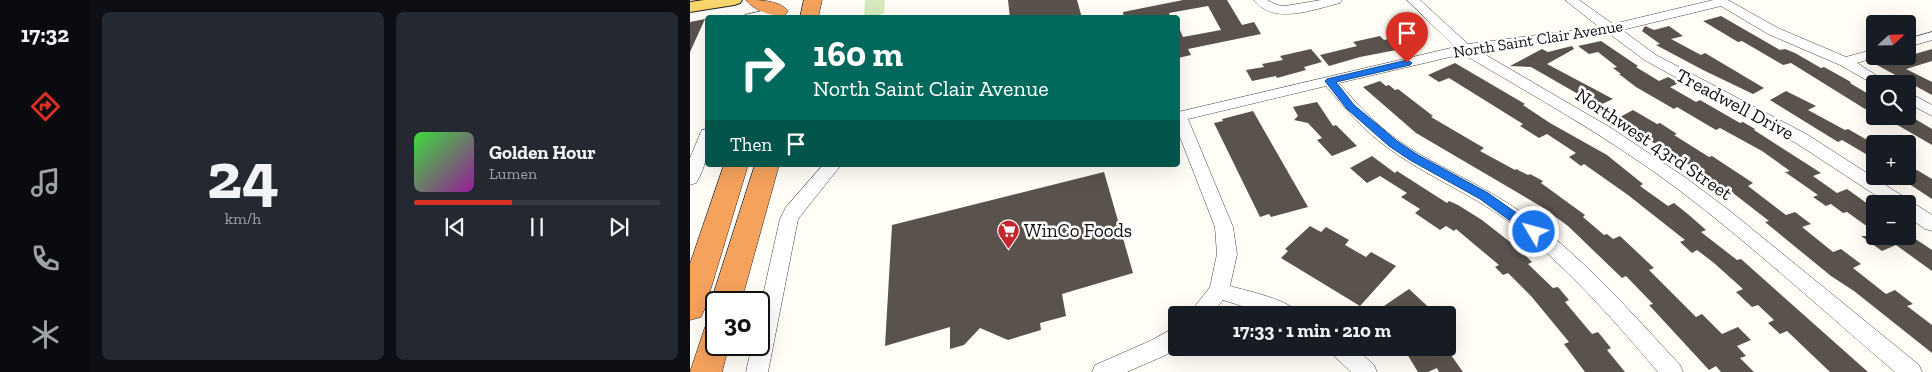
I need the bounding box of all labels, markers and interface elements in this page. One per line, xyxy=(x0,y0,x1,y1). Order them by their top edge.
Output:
pin xyxy=(1386,12,1428,63)
north arrow xyxy=(1866,15,1916,65)
map controls xyxy=(1866,15,1916,245)
street label: North Saint Clair Avenue xyxy=(1452,16,1624,62)
icon: arrive xyxy=(1393,19,1421,47)
text: 17:32 xyxy=(21,21,69,48)
text: 160 m xyxy=(813,33,903,75)
icon: right xyxy=(730,35,795,100)
street label: Treadwell Drive xyxy=(1672,63,1798,145)
text: North Saint Clair Avenue xyxy=(813,75,1049,102)
button: search xyxy=(1866,75,1916,125)
street label: Northwest 43rd Street xyxy=(1571,83,1737,205)
icon: directions xyxy=(28,89,63,124)
icon: arrive xyxy=(782,130,810,158)
text: Then xyxy=(730,133,772,156)
button: + xyxy=(1866,135,1916,185)
text: 24 xyxy=(207,137,279,215)
text: Golden Hour xyxy=(489,141,596,164)
text: Lumen xyxy=(489,164,537,183)
icon: music xyxy=(28,165,63,200)
button: − xyxy=(1866,195,1916,245)
position arrow xyxy=(1507,205,1559,257)
text: km/h xyxy=(225,209,261,228)
icon: previous xyxy=(441,213,469,241)
icon: pause xyxy=(523,213,551,241)
icon: next xyxy=(605,213,633,241)
supermarket icon: WinCo Foods xyxy=(996,218,1020,249)
place label: WinCo Foods xyxy=(1024,219,1132,242)
icon: phone xyxy=(28,241,63,276)
speed limit sign: 30 xyxy=(705,291,770,356)
icon: climate xyxy=(28,317,63,352)
text: 17:33 · 1 min · 210 m xyxy=(1233,319,1391,342)

